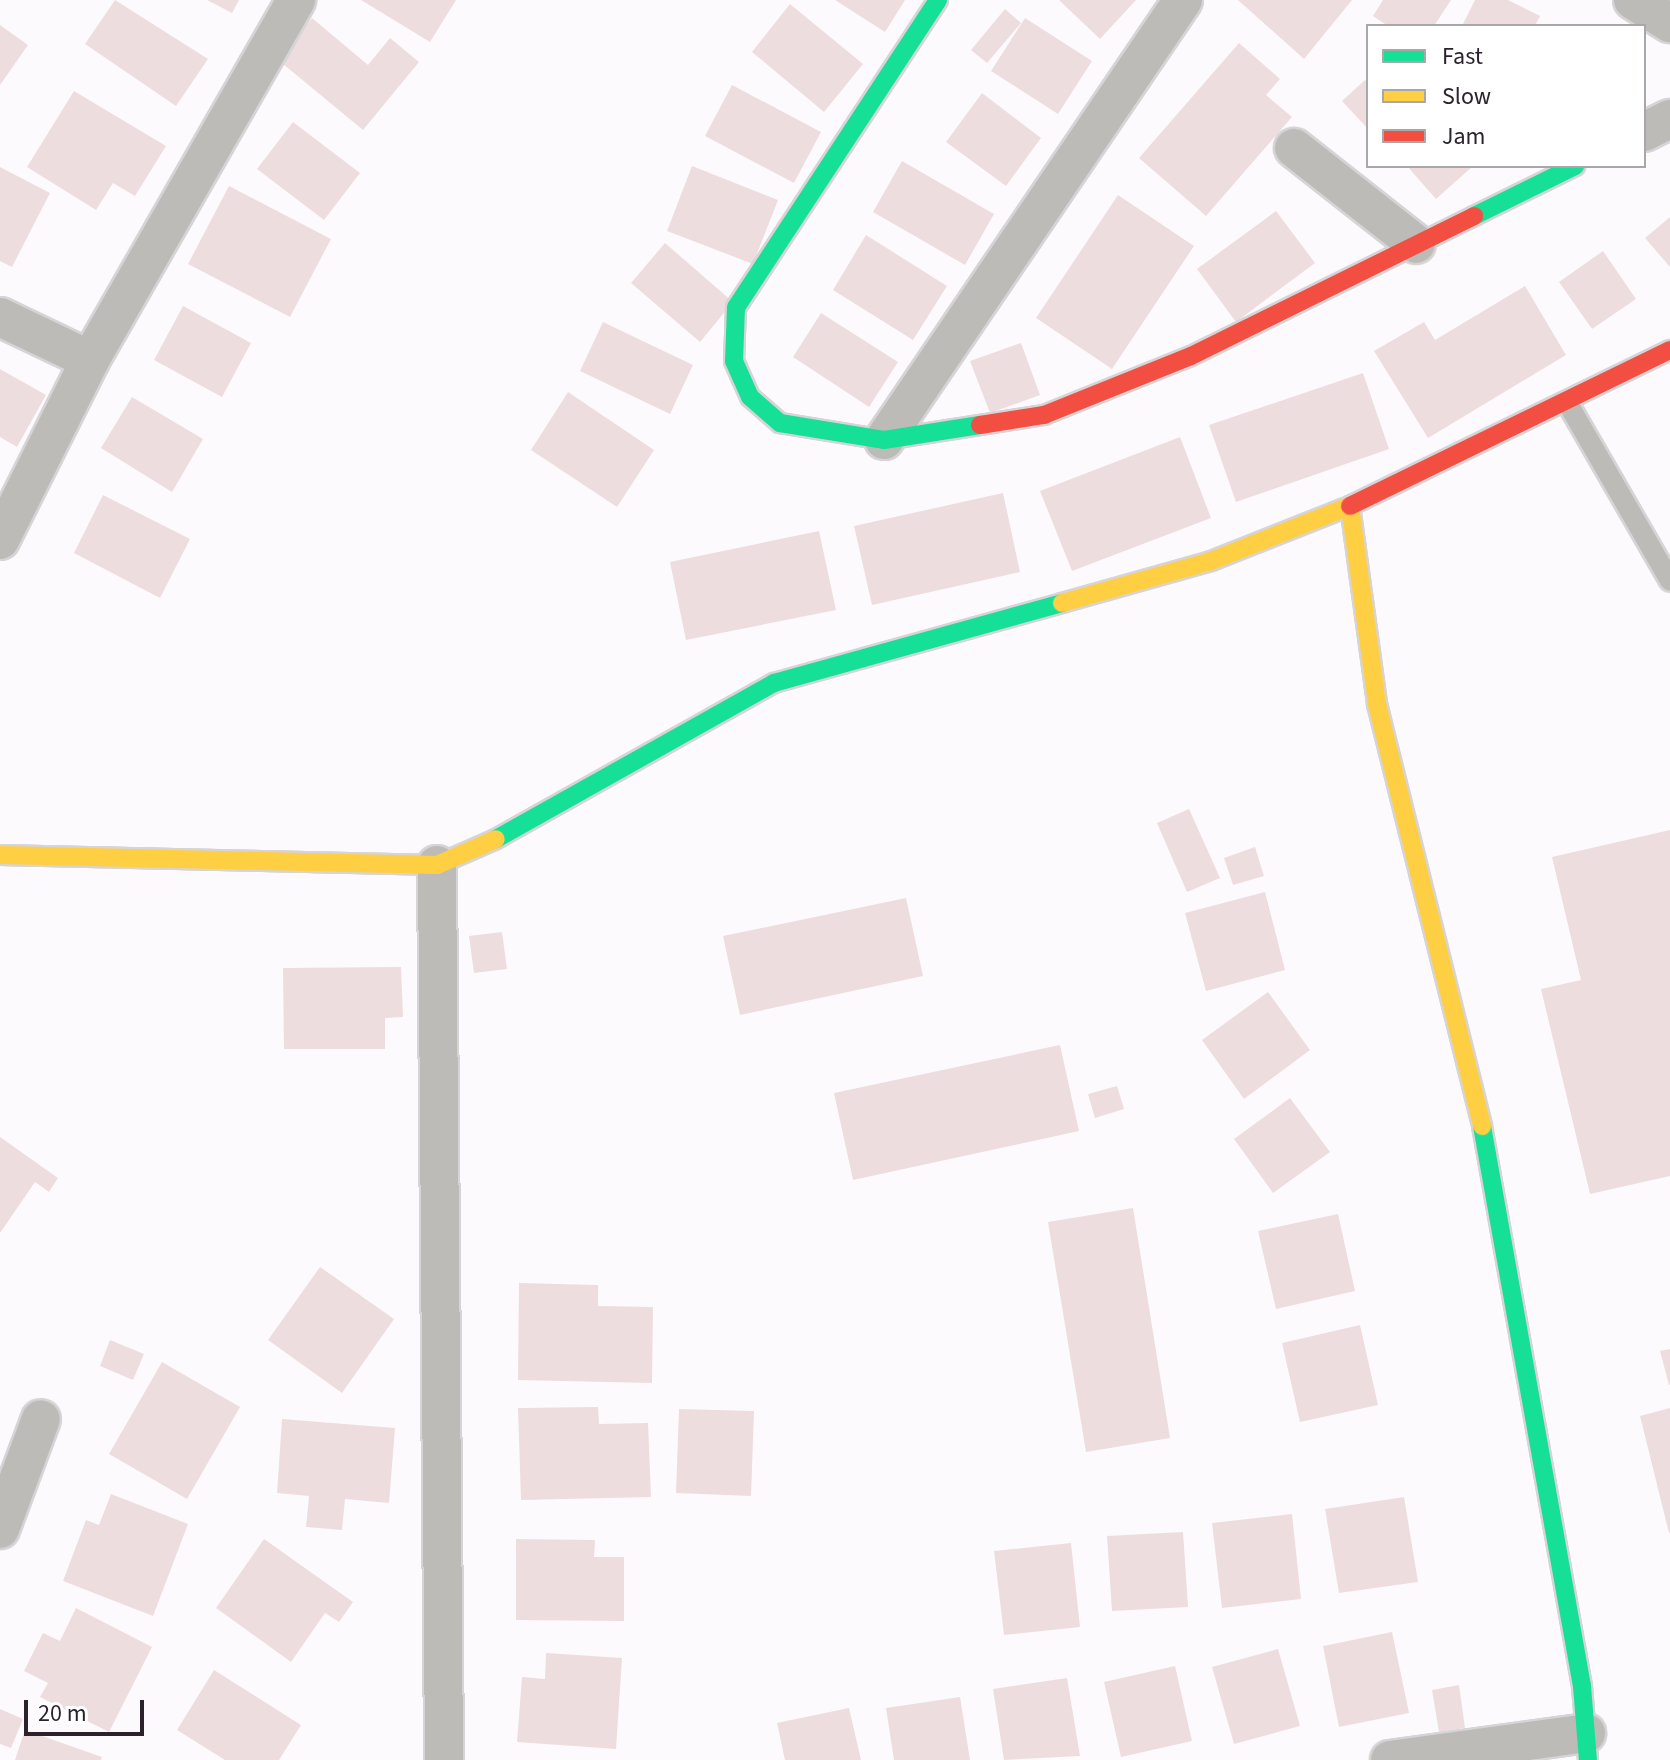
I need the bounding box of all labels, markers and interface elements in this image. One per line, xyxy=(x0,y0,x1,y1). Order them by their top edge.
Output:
legend xyxy=(1366,24,1646,168)
text: Fast xyxy=(1442,39,1483,74)
text: Slow xyxy=(1442,79,1491,114)
text: Jam xyxy=(1442,119,1486,154)
scale bar xyxy=(28,1684,148,1734)
text: 20 m xyxy=(38,1696,87,1731)

